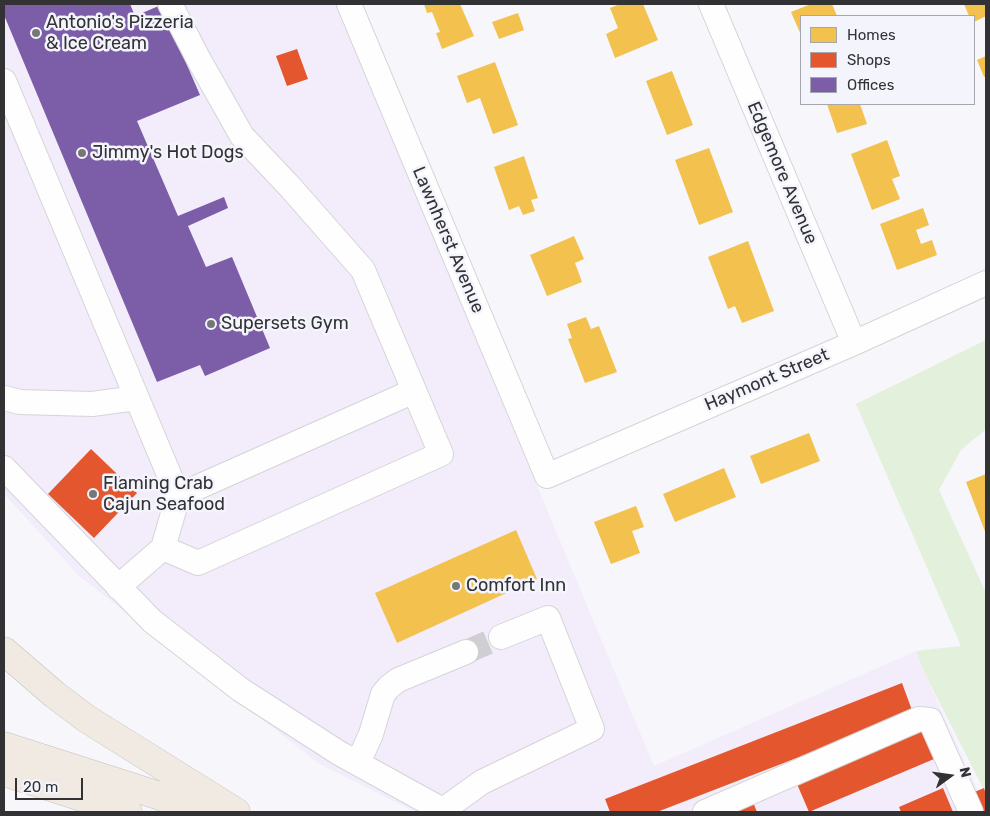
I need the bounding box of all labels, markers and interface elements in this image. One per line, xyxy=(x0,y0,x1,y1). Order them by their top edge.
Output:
place label: Antonio's Pizzeria & Ice Cream xyxy=(46,12,194,54)
legend xyxy=(800,15,975,105)
text: Homes xyxy=(847,26,896,44)
marker: Antonio's Pizzeria & Ice Cream xyxy=(30,27,42,39)
text: Shops xyxy=(847,51,891,69)
text: Offices xyxy=(847,76,894,94)
street label: Edgemore Avenue xyxy=(742,98,822,248)
place label: Jimmy's Hot Dogs xyxy=(92,142,244,164)
marker: Jimmy's Hot Dogs xyxy=(76,147,88,159)
street label: Lawnherst Avenue xyxy=(407,164,489,316)
place label: Supersets Gym xyxy=(221,313,349,335)
marker: Supersets Gym xyxy=(205,318,217,330)
street label: Haymont Street xyxy=(702,344,832,416)
place label: Flaming Crab Cajun Seafood xyxy=(103,473,225,516)
marker: Flaming Crab Cajun Seafood xyxy=(87,488,99,500)
place label: Comfort Inn xyxy=(466,575,566,597)
marker: Comfort Inn xyxy=(450,580,462,592)
north arrow xyxy=(925,751,975,801)
text: N xyxy=(956,765,975,779)
scale bar xyxy=(18,768,85,800)
text: 20 m xyxy=(23,778,58,796)

